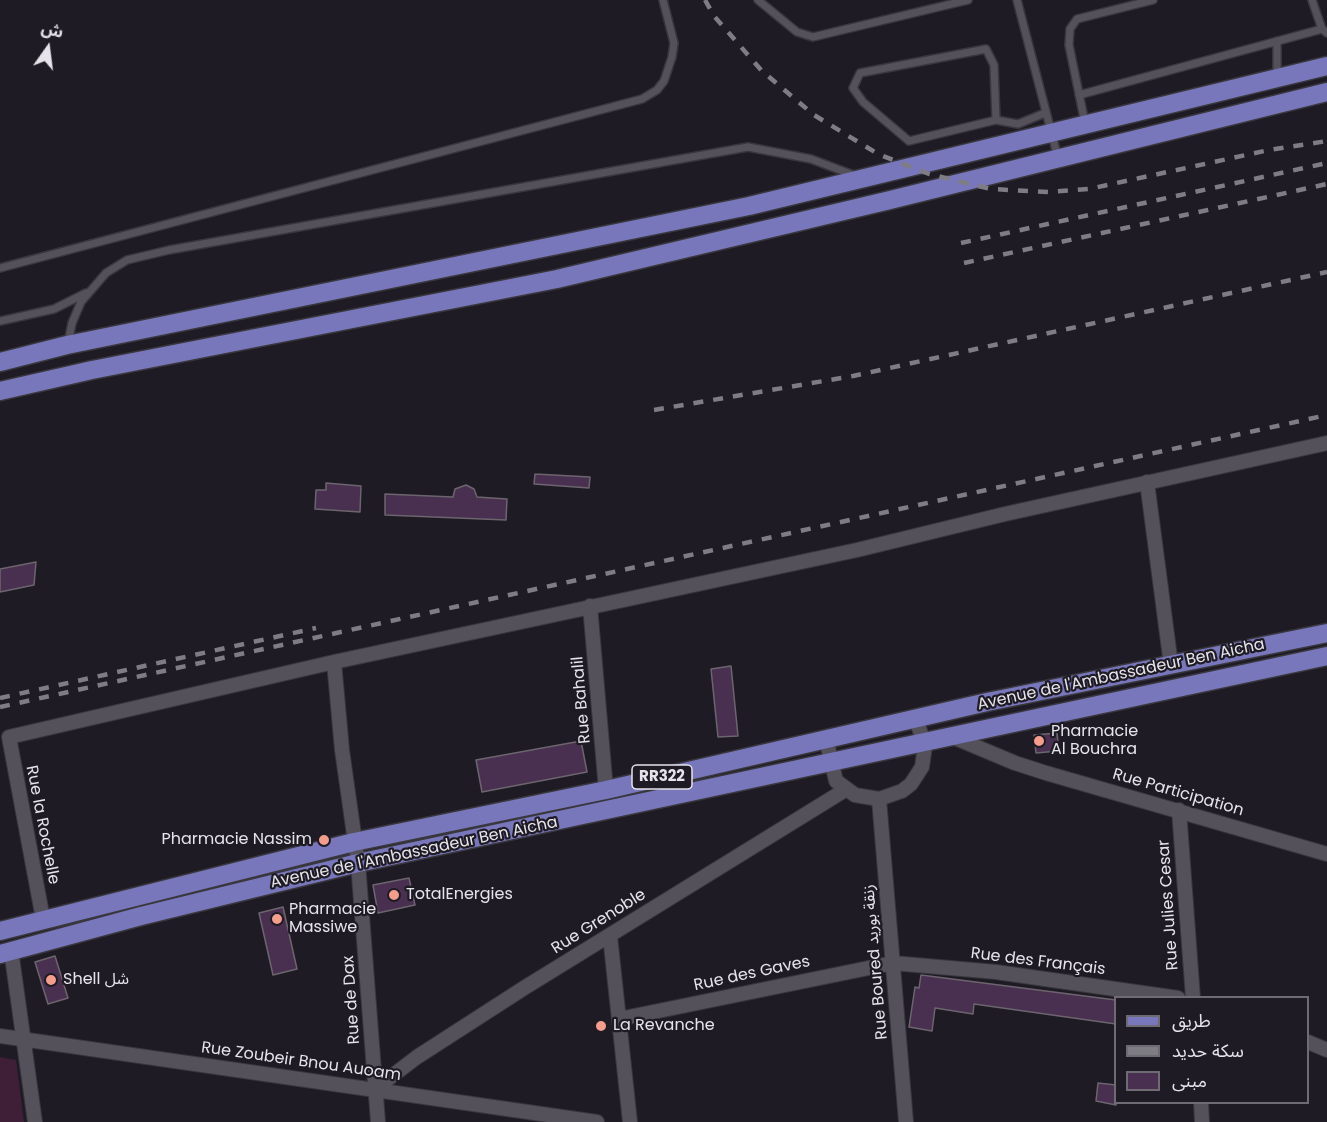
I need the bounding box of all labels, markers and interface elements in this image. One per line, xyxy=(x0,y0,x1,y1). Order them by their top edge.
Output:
text: ش xyxy=(39,16,66,44)
north arrow xyxy=(18,18,78,78)
street label: Avenue de l'Ambassadeur Ben Aicha xyxy=(976,635,1266,715)
street label: Rue Bahalil xyxy=(569,656,595,744)
place label: Pharmacie Al Bouchra xyxy=(1051,722,1138,760)
marker: Pharmacie Al Bouchra xyxy=(1032,734,1046,748)
street label: Rue la Rochelle xyxy=(21,764,63,886)
road number: RR322 xyxy=(632,765,692,789)
street label: Rue Participation xyxy=(1110,765,1246,821)
street label: Avenue de l'Ambassadeur Ben Aicha xyxy=(269,813,559,893)
place label: Pharmacie Nassim xyxy=(161,830,312,850)
marker: Pharmacie Nassim xyxy=(317,833,331,847)
street label: Rue Julies Cesar xyxy=(1155,839,1183,971)
street label: Rue Boured زنقة بوريد xyxy=(860,884,892,1040)
place label: TotalEnergies xyxy=(406,885,513,905)
street label: Rue Grenoble xyxy=(548,885,650,959)
marker: TotalEnergies xyxy=(387,888,401,902)
place label: Pharmacie Massiwe xyxy=(289,900,376,938)
marker: Pharmacie Massiwe xyxy=(270,912,284,926)
street label: Rue des Français xyxy=(970,944,1106,980)
street label: Rue des Gaves xyxy=(692,952,812,996)
street label: Rue de Dax xyxy=(339,955,365,1045)
place label: Shell شل xyxy=(63,970,129,990)
marker: Shell شل xyxy=(44,973,58,987)
legend xyxy=(1114,996,1309,1104)
text: طريق xyxy=(1172,1008,1211,1033)
place label: La Revanche xyxy=(613,1016,715,1036)
marker: La Revanche xyxy=(594,1019,608,1033)
street label: Rue Zoubeir Bnou Auoam xyxy=(200,1038,402,1086)
text: سكة حديد xyxy=(1172,1038,1244,1063)
text: مبنى xyxy=(1172,1068,1207,1093)

